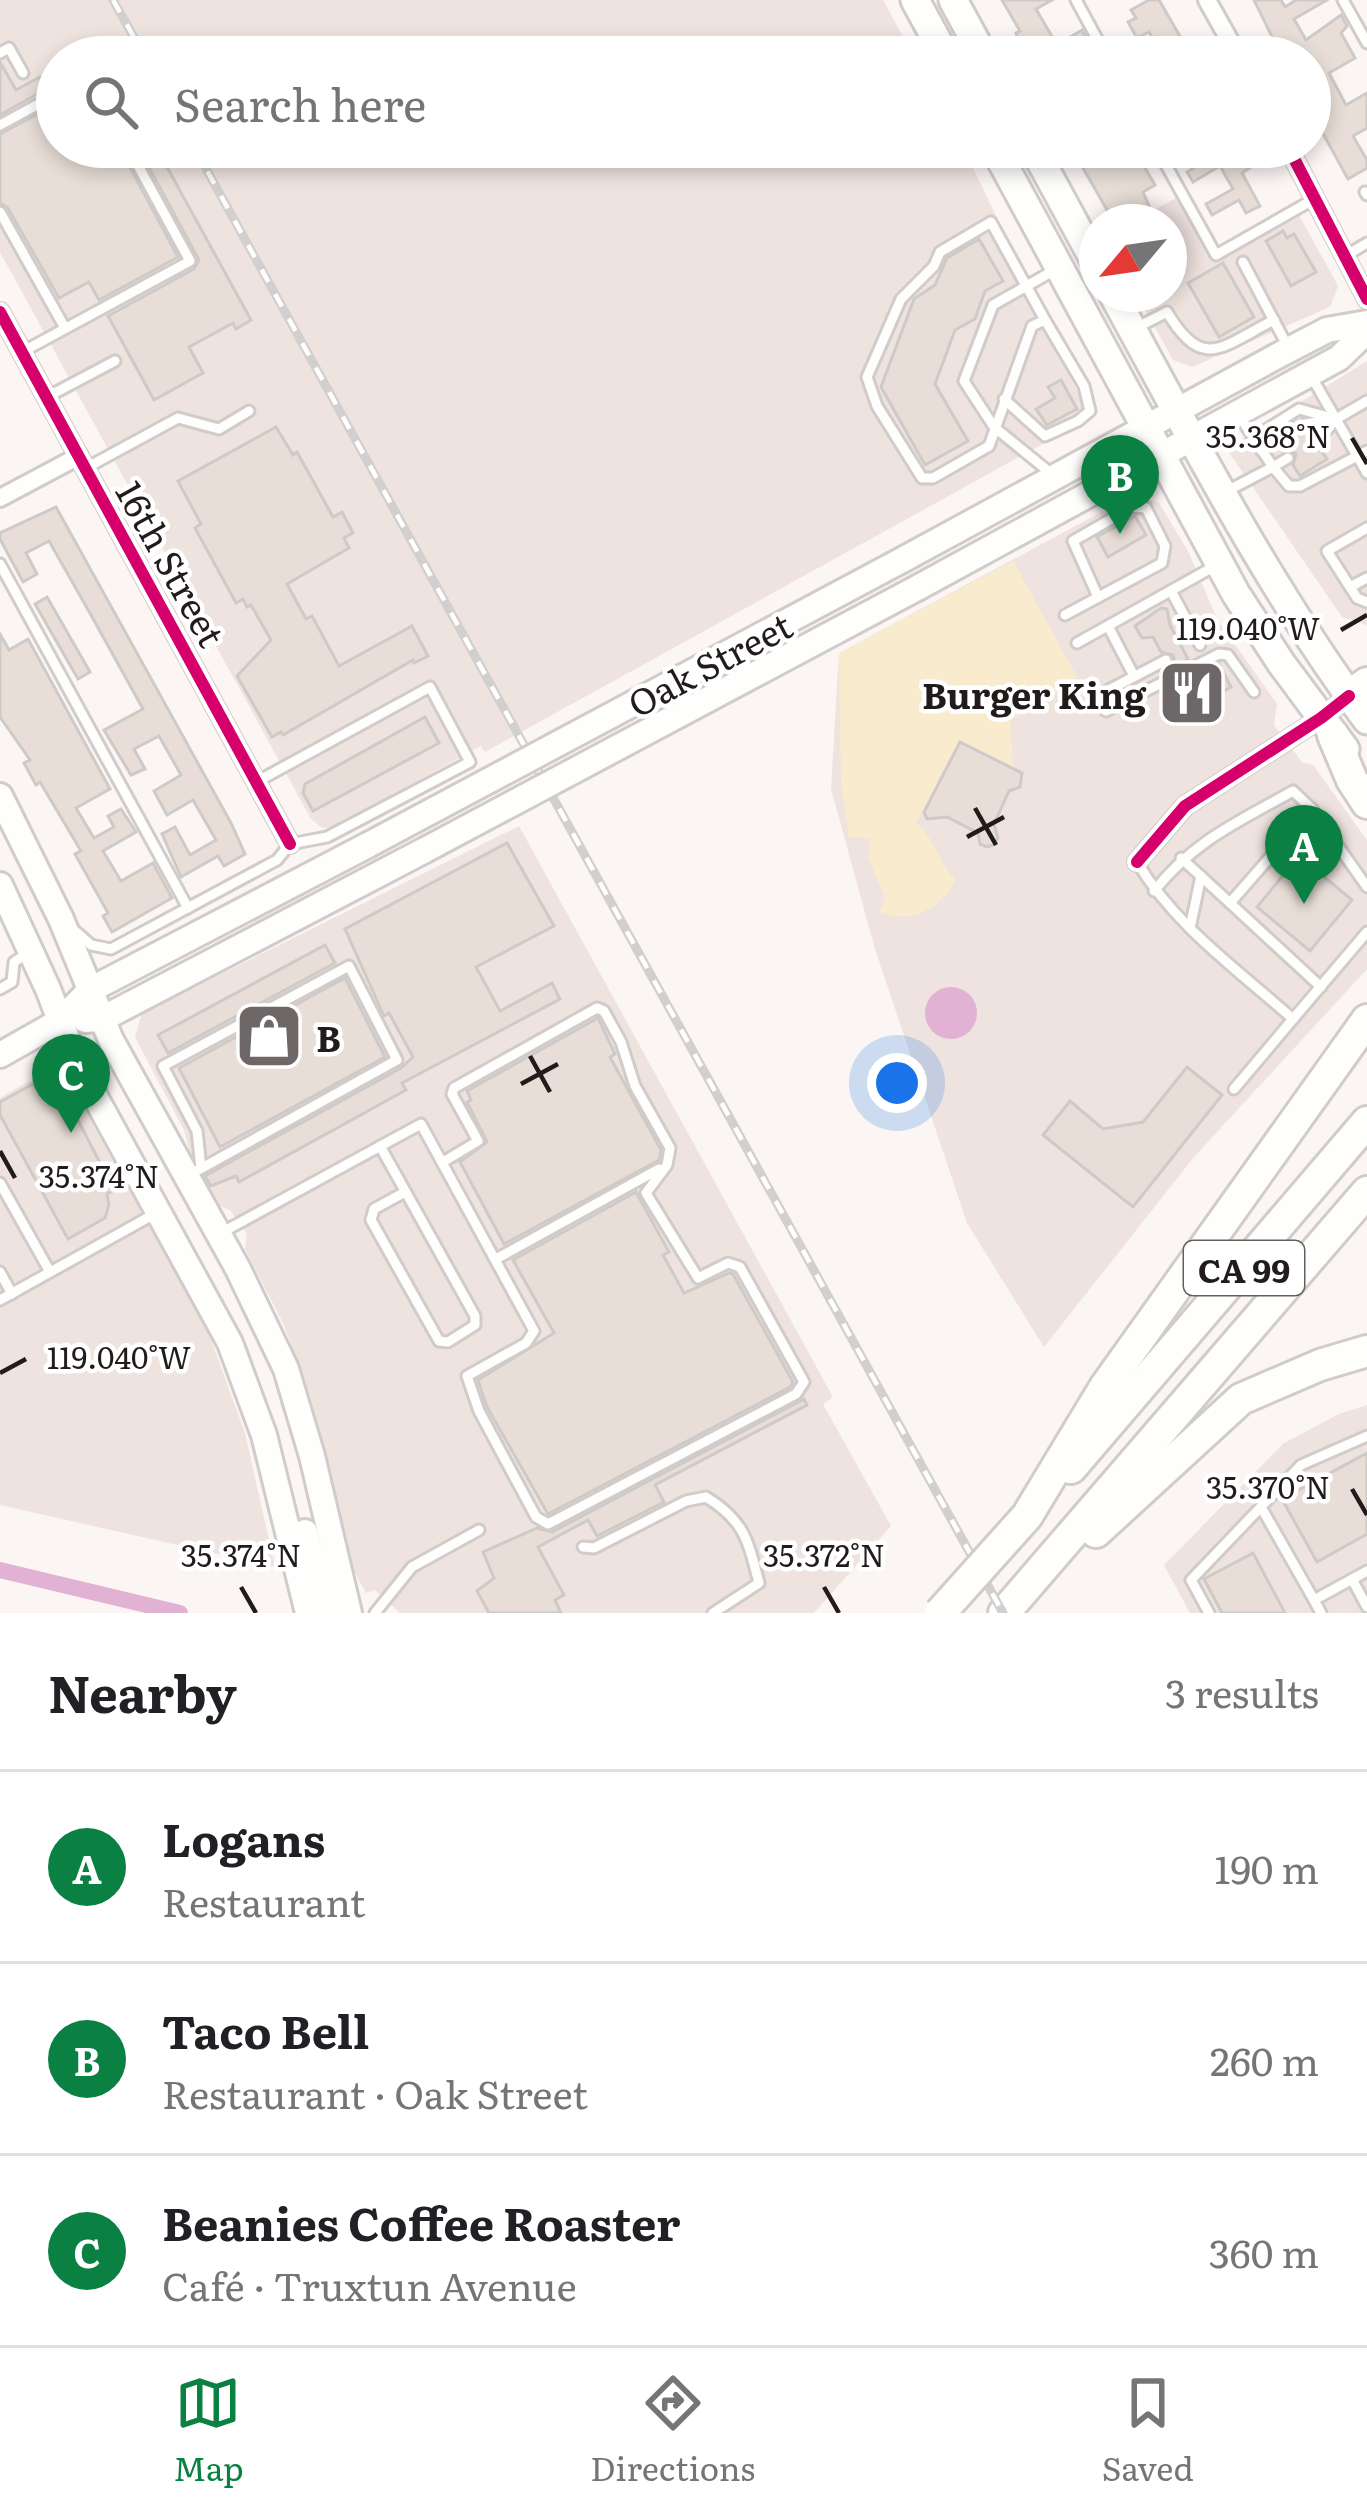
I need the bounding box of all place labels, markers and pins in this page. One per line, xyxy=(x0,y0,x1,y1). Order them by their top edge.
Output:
pin: B xyxy=(1081,435,1159,534)
restaurant icon: Burger King xyxy=(1157,658,1227,728)
place label: Burger King xyxy=(922,667,1147,720)
pin: A xyxy=(1265,805,1343,904)
shop icon: B xyxy=(234,1001,304,1071)
place label: B xyxy=(316,1010,341,1063)
pin: C xyxy=(32,1034,110,1133)

